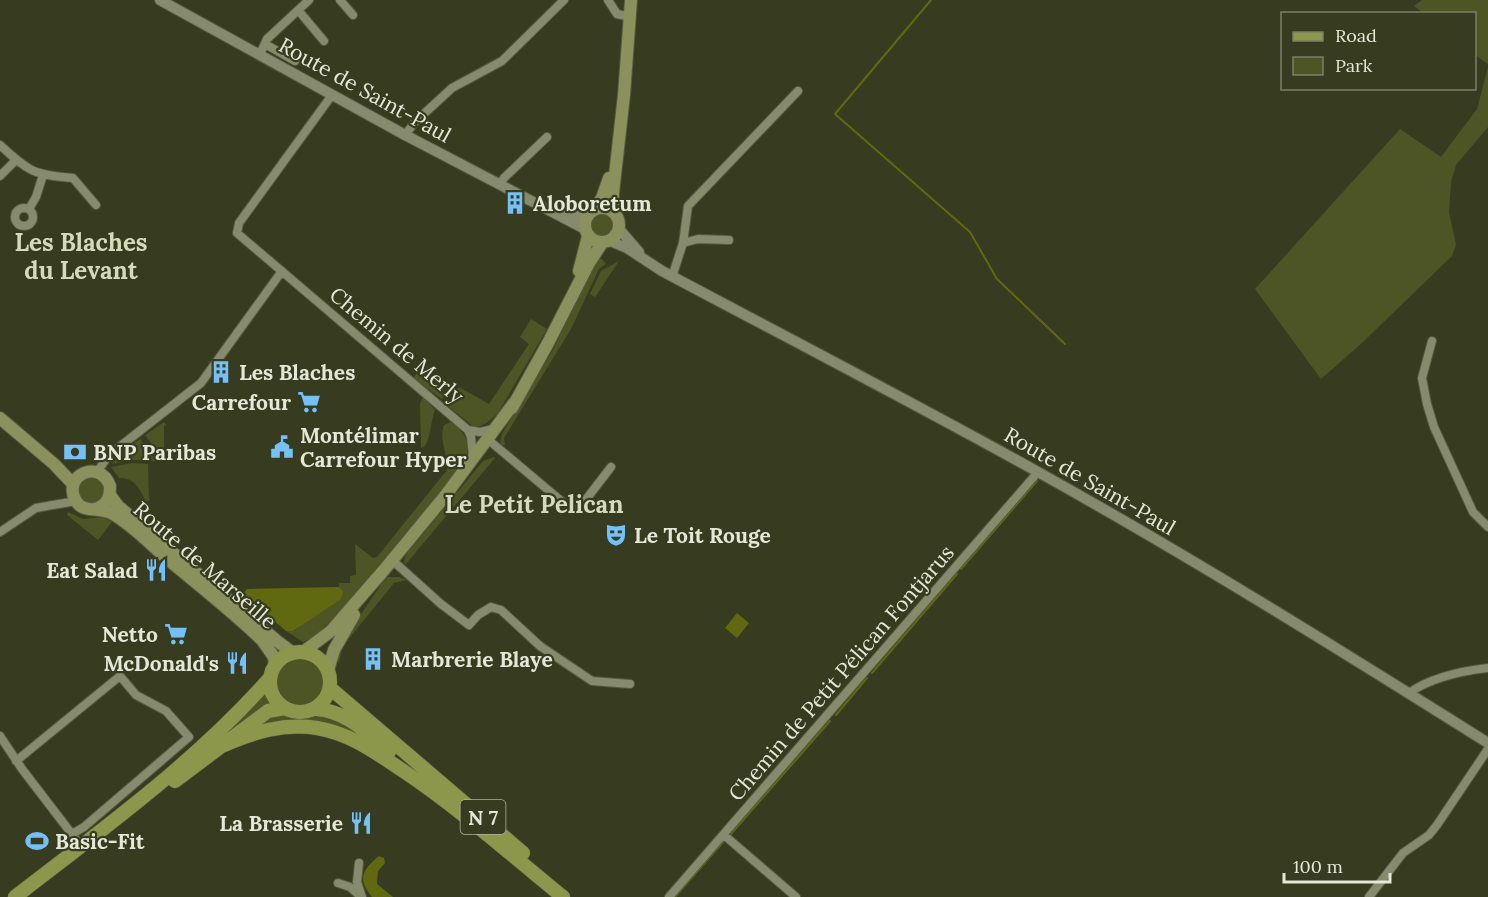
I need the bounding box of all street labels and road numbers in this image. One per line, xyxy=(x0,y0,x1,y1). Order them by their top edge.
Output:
street label: Route de Saint-Paul xyxy=(274,31,456,149)
street label: Chemin de Merly xyxy=(324,281,470,409)
street label: Route de Saint-Paul xyxy=(1000,421,1180,541)
street label: Route de Marseille xyxy=(128,495,282,635)
street label: Chemin de Petit Pélican Fontjarus xyxy=(722,539,960,807)
road number: N 7 xyxy=(460,800,506,834)

